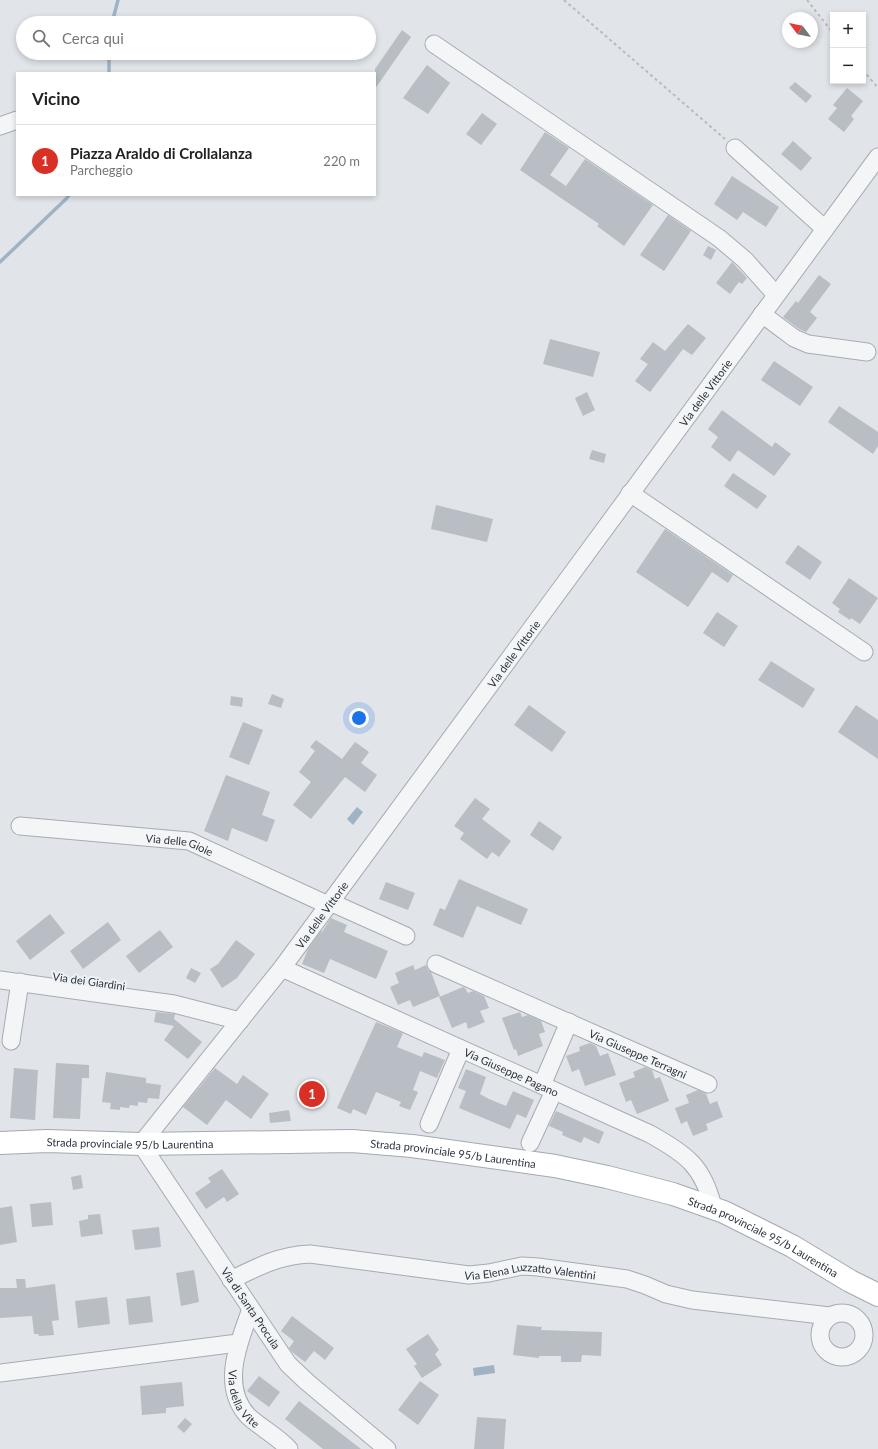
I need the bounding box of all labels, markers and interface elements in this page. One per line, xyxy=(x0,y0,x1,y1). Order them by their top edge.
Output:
north arrow xyxy=(782,12,818,48)
map controls xyxy=(830,12,866,84)
button: + xyxy=(830,12,866,48)
search box xyxy=(16,16,376,60)
icon: search xyxy=(30,27,52,49)
text: Cerca qui xyxy=(62,29,124,47)
button: − xyxy=(830,48,866,84)
text: Vicino xyxy=(32,88,80,109)
text: Piazza Araldo di Crollalanza xyxy=(70,144,252,162)
text: 1 xyxy=(41,153,49,169)
text: 220 m xyxy=(323,153,360,169)
text: Parcheggio xyxy=(70,162,133,178)
street label: Via delle Vittorie xyxy=(676,356,734,428)
street label: Via delle Vittorie xyxy=(484,617,542,690)
your location xyxy=(349,708,369,728)
street label: Via delle Gioie xyxy=(145,831,216,858)
street label: Via delle Vittorie xyxy=(292,878,350,951)
street label: Via dei Giardini xyxy=(52,969,127,993)
street label: Via Giuseppe Terragni xyxy=(587,1026,689,1081)
street label: Via Giuseppe Pagano xyxy=(462,1045,561,1099)
pin: 1 xyxy=(299,1079,325,1109)
street label: Strada provinciale 95/b Laurentina xyxy=(46,1134,213,1151)
street label: Strada provinciale 95/b Laurentina xyxy=(370,1136,537,1170)
street label: Strada provinciale 95/b Laurentina xyxy=(686,1193,841,1279)
street label: Via Elena Luzzatto Valentini xyxy=(464,1260,597,1282)
street label: Via di Santa Procula xyxy=(219,1265,283,1351)
street label: Via della Vite xyxy=(227,1370,263,1430)

